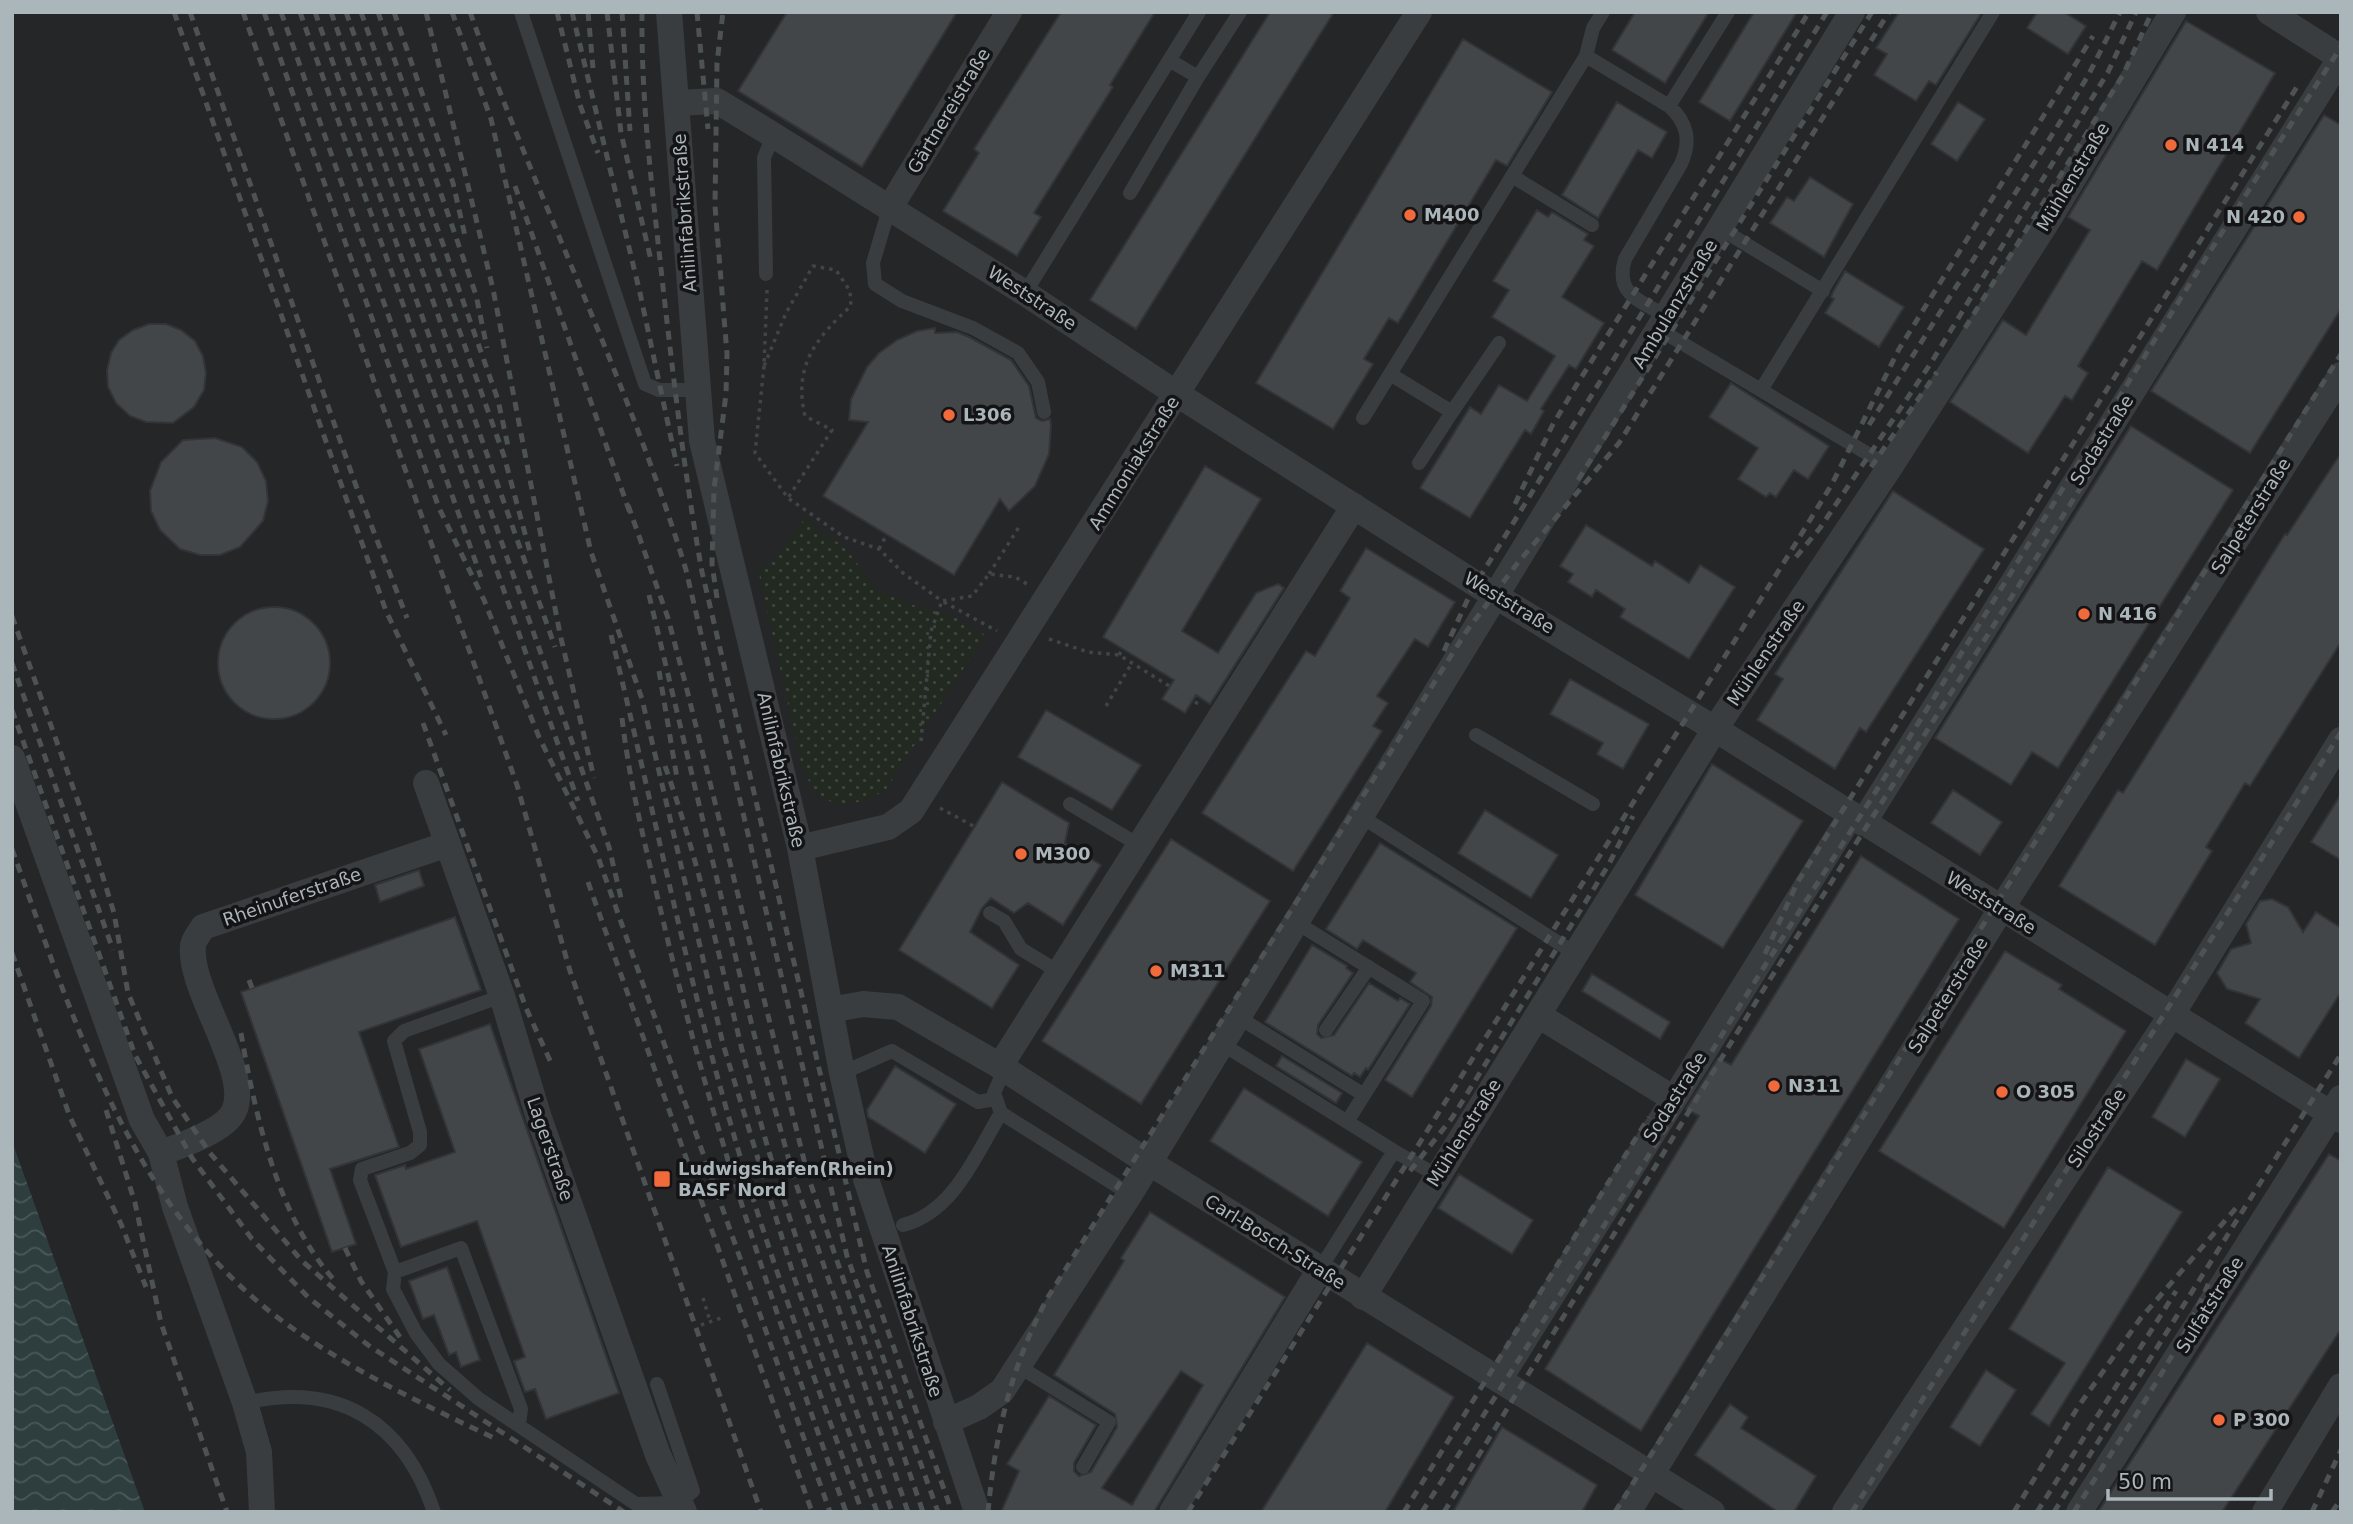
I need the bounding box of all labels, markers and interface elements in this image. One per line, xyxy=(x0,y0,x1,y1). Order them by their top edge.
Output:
street label: Gärtnereistraße xyxy=(903,44,994,177)
street label: Mühlenstraße xyxy=(2032,119,2113,235)
street label: Anilinfabrikstraße xyxy=(668,133,701,293)
place label: N 414 xyxy=(2185,134,2244,155)
marker: N 414 xyxy=(2163,137,2179,153)
place label: M400 xyxy=(1424,204,1480,225)
place label: N 420 xyxy=(2226,206,2285,227)
marker: M400 xyxy=(1402,207,1418,223)
marker: N 420 xyxy=(2291,209,2307,225)
street label: Ambulanzstraße xyxy=(1628,235,1721,372)
street label: Weststraße xyxy=(984,261,1081,334)
street label: Sodastraße xyxy=(2066,391,2138,489)
street label: Ammoniakstraße xyxy=(1084,392,1183,533)
place label: L306 xyxy=(963,404,1012,425)
marker: L306 xyxy=(941,407,957,423)
street label: Salpeterstraße xyxy=(2206,454,2295,578)
street label: Weststraße xyxy=(1460,567,1558,638)
street label: Mühlenstraße xyxy=(1722,596,1809,710)
place label: N 416 xyxy=(2098,603,2157,624)
marker: N 416 xyxy=(2076,606,2092,622)
street label: Anilinfabrikstraße xyxy=(753,690,810,850)
place label: M300 xyxy=(1035,843,1091,864)
marker: M300 xyxy=(1013,846,1029,862)
street label: Rheinuferstraße xyxy=(220,863,364,930)
street label: Weststraße xyxy=(1943,867,2040,938)
street label: Salpeterstraße xyxy=(1903,933,1992,1057)
place label: M311 xyxy=(1170,960,1226,981)
marker: M311 xyxy=(1148,963,1164,979)
street label: Sodastraße xyxy=(1639,1048,1711,1146)
street label: Mühlenstraße xyxy=(1422,1075,1505,1191)
place label: N311 xyxy=(1788,1075,1841,1096)
marker: N311 xyxy=(1766,1078,1782,1094)
place label: O 305 xyxy=(2016,1081,2075,1102)
marker: O 305 xyxy=(1994,1084,2010,1100)
street label: Silostraße xyxy=(2063,1084,2130,1171)
street label: Lagerstraße xyxy=(523,1094,578,1203)
place label: Ludwigshafen(Rhein) BASF Nord xyxy=(678,1158,894,1200)
marker: Ludwigshafen(Rhein) BASF Nord xyxy=(652,1169,672,1189)
street label: Carl-Bosch-Straße xyxy=(1201,1190,1349,1293)
street label: Anilinfabrikstraße xyxy=(878,1242,947,1400)
street label: Sulfatstraße xyxy=(2172,1253,2248,1357)
place label: P 300 xyxy=(2233,1409,2290,1430)
marker: P 300 xyxy=(2211,1412,2227,1428)
scale bar xyxy=(2108,1458,2271,1502)
text: 50 m xyxy=(2118,1470,2172,1494)

